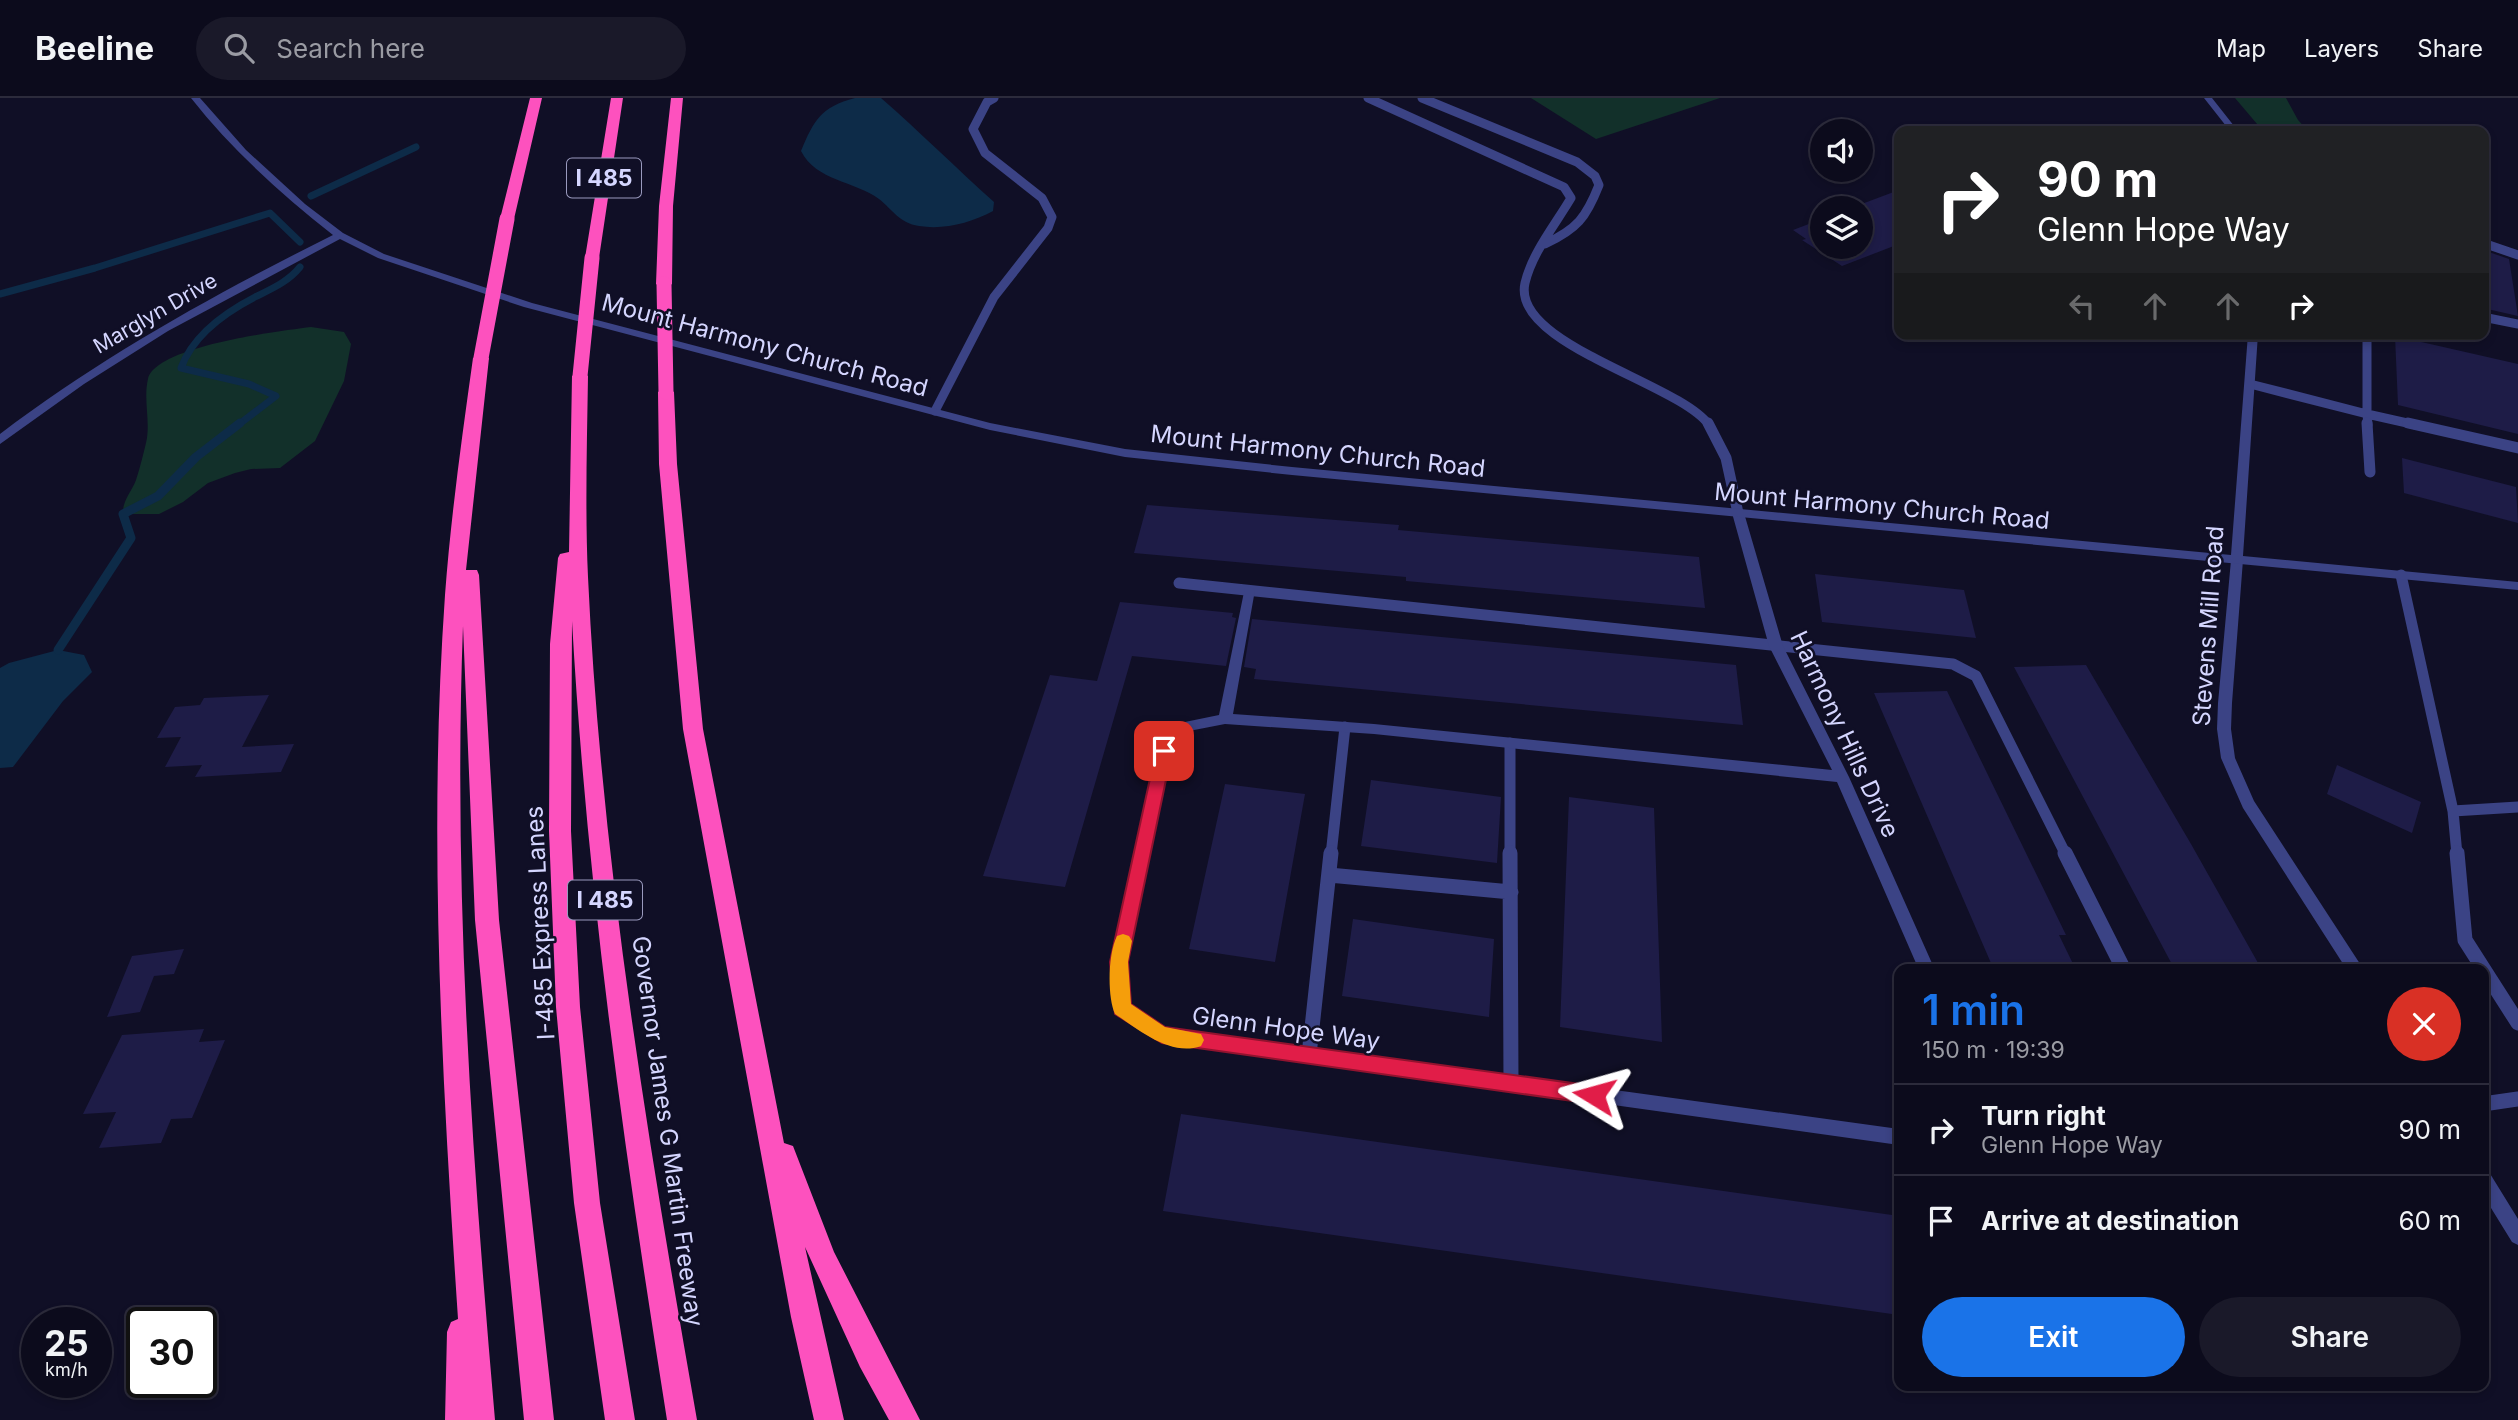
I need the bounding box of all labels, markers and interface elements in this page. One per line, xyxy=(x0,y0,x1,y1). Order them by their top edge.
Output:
search box xyxy=(196,17,686,80)
text: Beeline xyxy=(35,28,154,68)
icon: search xyxy=(220,29,258,67)
text: Search here xyxy=(276,33,425,64)
text: Map xyxy=(2216,34,2266,63)
text: Layers xyxy=(2304,34,2379,63)
text: Share xyxy=(2417,34,2483,63)
map controls xyxy=(1810,119,1873,259)
button: sound xyxy=(1810,119,1873,182)
text: 90 m xyxy=(2037,150,2158,209)
icon: right xyxy=(1922,154,2013,245)
road number: I 485 xyxy=(567,158,641,198)
button: layers xyxy=(1810,196,1873,259)
text: Glenn Hope Way xyxy=(2037,210,2290,249)
street label: Marglyn Drive xyxy=(89,268,221,358)
street label: Mount Harmony Church Road xyxy=(599,287,931,403)
icon: left xyxy=(2063,287,2101,325)
icon: ahead xyxy=(2136,287,2174,325)
icon: ahead xyxy=(2209,287,2247,325)
icon: right xyxy=(2282,287,2320,325)
street label: Mount Harmony Church Road xyxy=(1149,419,1487,483)
street label: Mount Harmony Church Road xyxy=(1713,477,2051,535)
street label: Stevens Mill Road xyxy=(2187,525,2229,727)
street label: Harmony Hills Drive xyxy=(1784,626,1906,842)
pin xyxy=(1134,721,1194,781)
icon: arrive xyxy=(1145,732,1183,770)
street label: I-485 Express Lanes xyxy=(519,805,561,1041)
road number: I 485 xyxy=(568,880,642,920)
street label: Governor James G Martin Freeway xyxy=(626,934,710,1328)
text: 1 min xyxy=(1922,984,2025,1035)
button: close xyxy=(2387,987,2461,1061)
street label: Glenn Hope Way xyxy=(1190,1000,1382,1056)
text: 150 m · 19:39 xyxy=(1922,1036,2065,1064)
position arrow xyxy=(1557,1058,1631,1132)
text: Turn right xyxy=(1981,1100,2106,1131)
icon: right xyxy=(1922,1111,1960,1149)
text: 90 m xyxy=(2398,1114,2461,1145)
text: Glenn Hope Way xyxy=(1981,1131,2163,1159)
icon: arrive xyxy=(1922,1202,1960,1240)
text: Arrive at destination xyxy=(1981,1205,2240,1236)
text: 60 m xyxy=(2398,1205,2461,1236)
button: Exit xyxy=(1922,1297,2185,1377)
button: Share xyxy=(2199,1297,2461,1377)
speed limit sign: 30 xyxy=(126,1307,217,1398)
text: 25 xyxy=(44,1322,89,1364)
text: km/h xyxy=(45,1359,88,1380)

